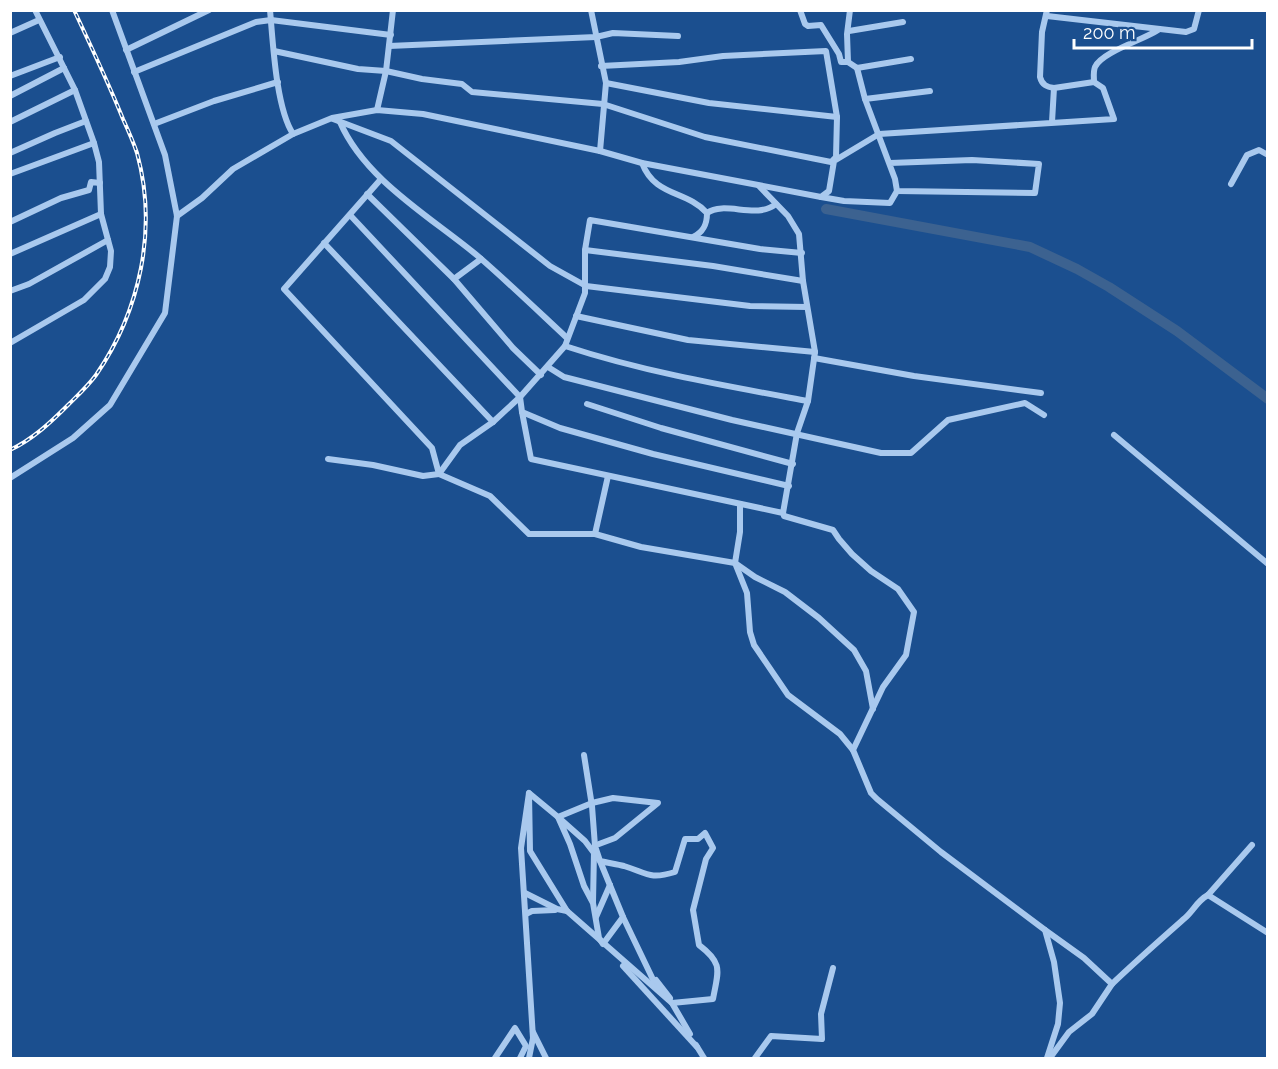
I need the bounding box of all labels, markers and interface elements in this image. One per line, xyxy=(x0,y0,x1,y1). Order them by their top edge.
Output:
scale bar xyxy=(1074,12,1252,50)
text: 200 m xyxy=(1083,22,1136,43)

